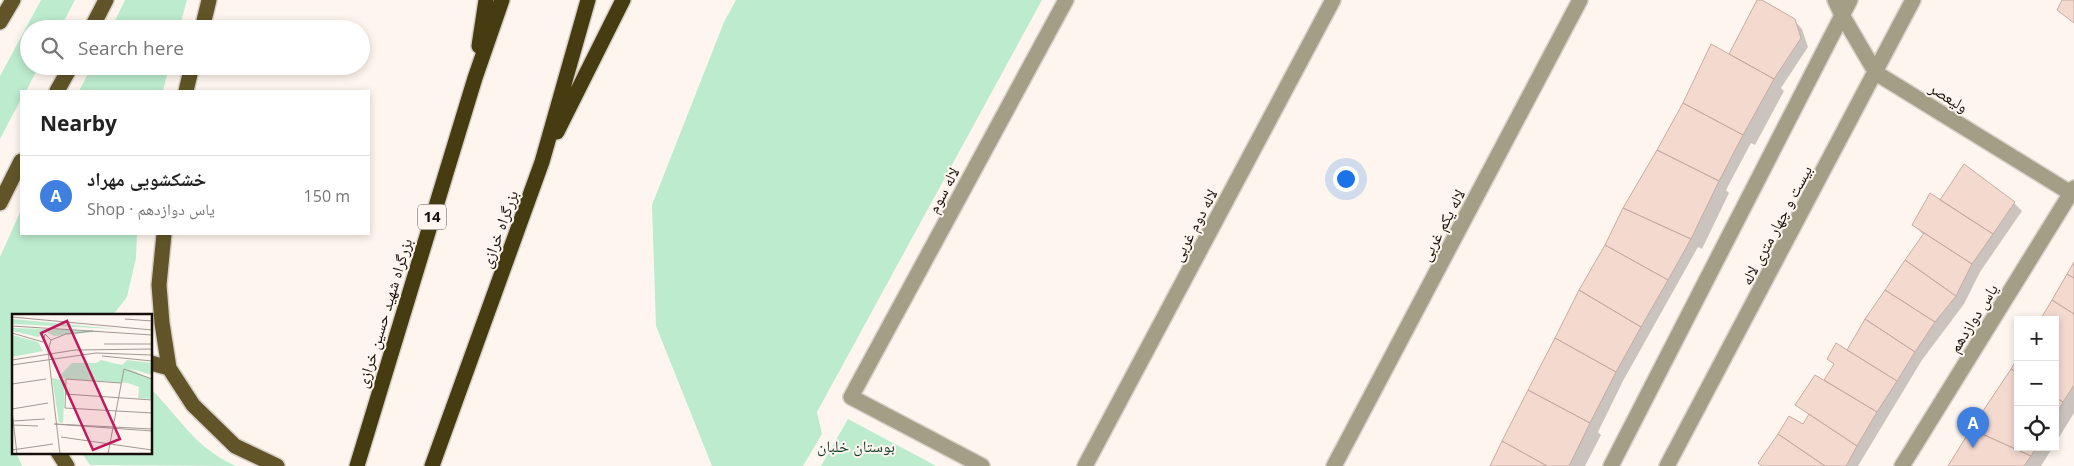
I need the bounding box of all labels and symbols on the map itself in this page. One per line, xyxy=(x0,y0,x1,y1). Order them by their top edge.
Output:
street label: ولیعصر xyxy=(1924,76,1973,118)
street label: بیست و چهار متری لاله xyxy=(1735,161,1817,289)
street label: لاله سوم xyxy=(922,163,964,217)
your location xyxy=(1333,166,1359,192)
street label: لاله دوم غربی xyxy=(1166,185,1222,265)
street label: لاله یکم غربی xyxy=(1414,185,1470,265)
street label: بزرگراه خرازی xyxy=(475,187,523,271)
road number: 14 xyxy=(418,204,446,230)
street label: بزرگراه شهید حسین خرازی xyxy=(351,236,417,390)
street label: یاس دوازدهم xyxy=(1943,279,2003,357)
inset map xyxy=(12,314,152,454)
pin: A xyxy=(1957,407,1989,448)
park label: بوستان خلبان xyxy=(817,435,895,457)

